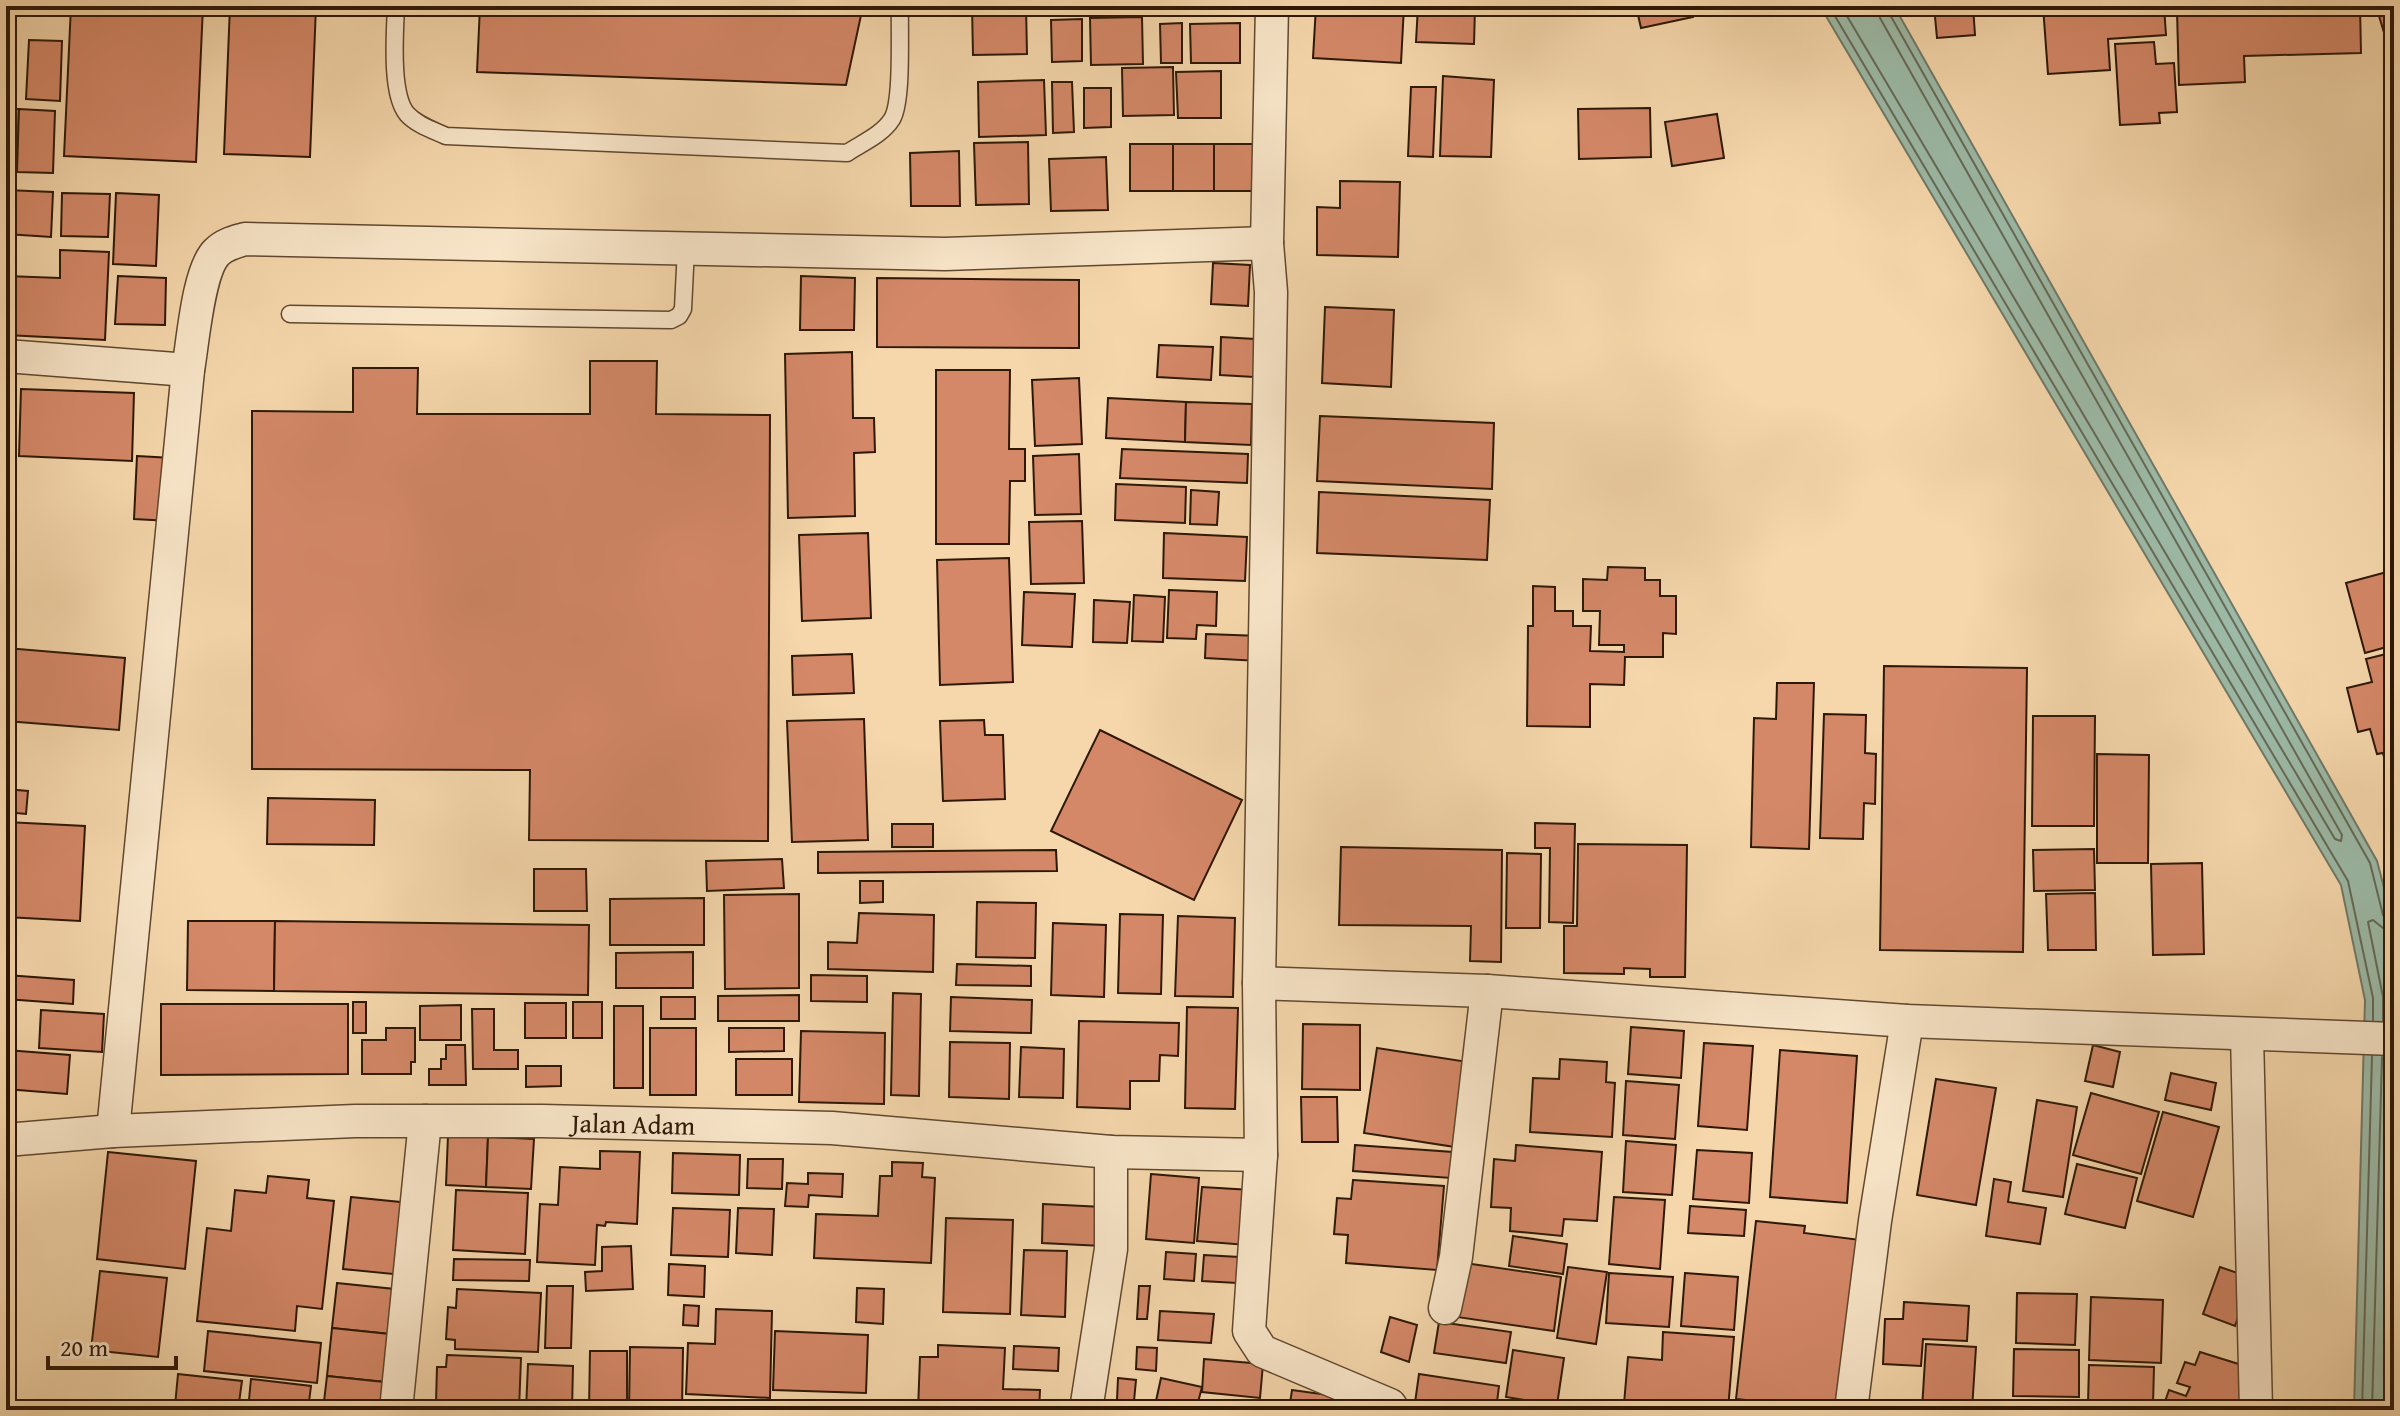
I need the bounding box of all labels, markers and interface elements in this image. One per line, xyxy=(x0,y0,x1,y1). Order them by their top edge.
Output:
street label: Jalan Adam xyxy=(568,1102,696,1144)
scale bar xyxy=(48,1320,176,1370)
text: 20 m xyxy=(60,1330,108,1365)

